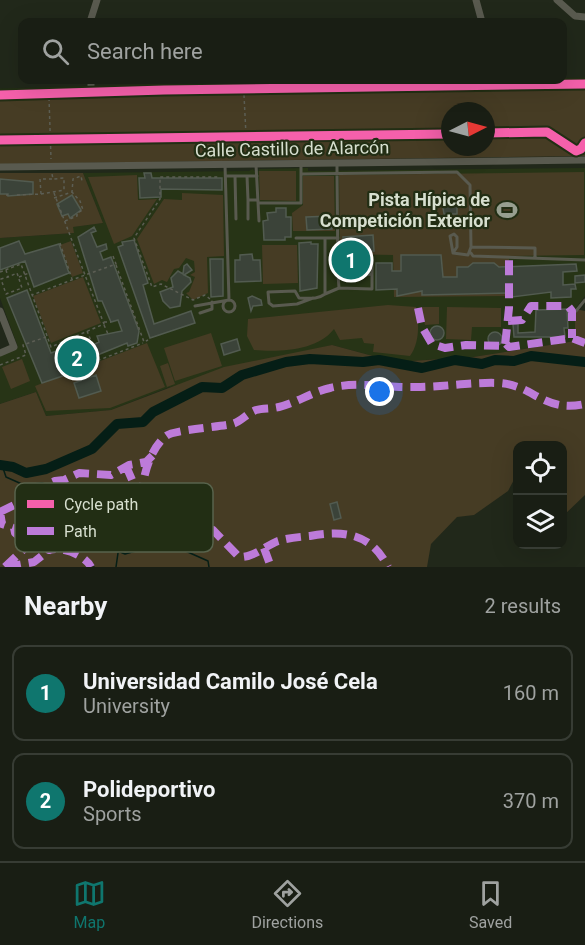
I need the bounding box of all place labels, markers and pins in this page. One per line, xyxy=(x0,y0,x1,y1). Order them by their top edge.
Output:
place label: Pista Hípica de Competición Exterior xyxy=(320,189,490,231)
sports icon: Pista Hípica de Competición Exterior xyxy=(495,198,519,222)
pin: 1 xyxy=(332,238,370,282)
pin: 2 xyxy=(58,336,97,380)

